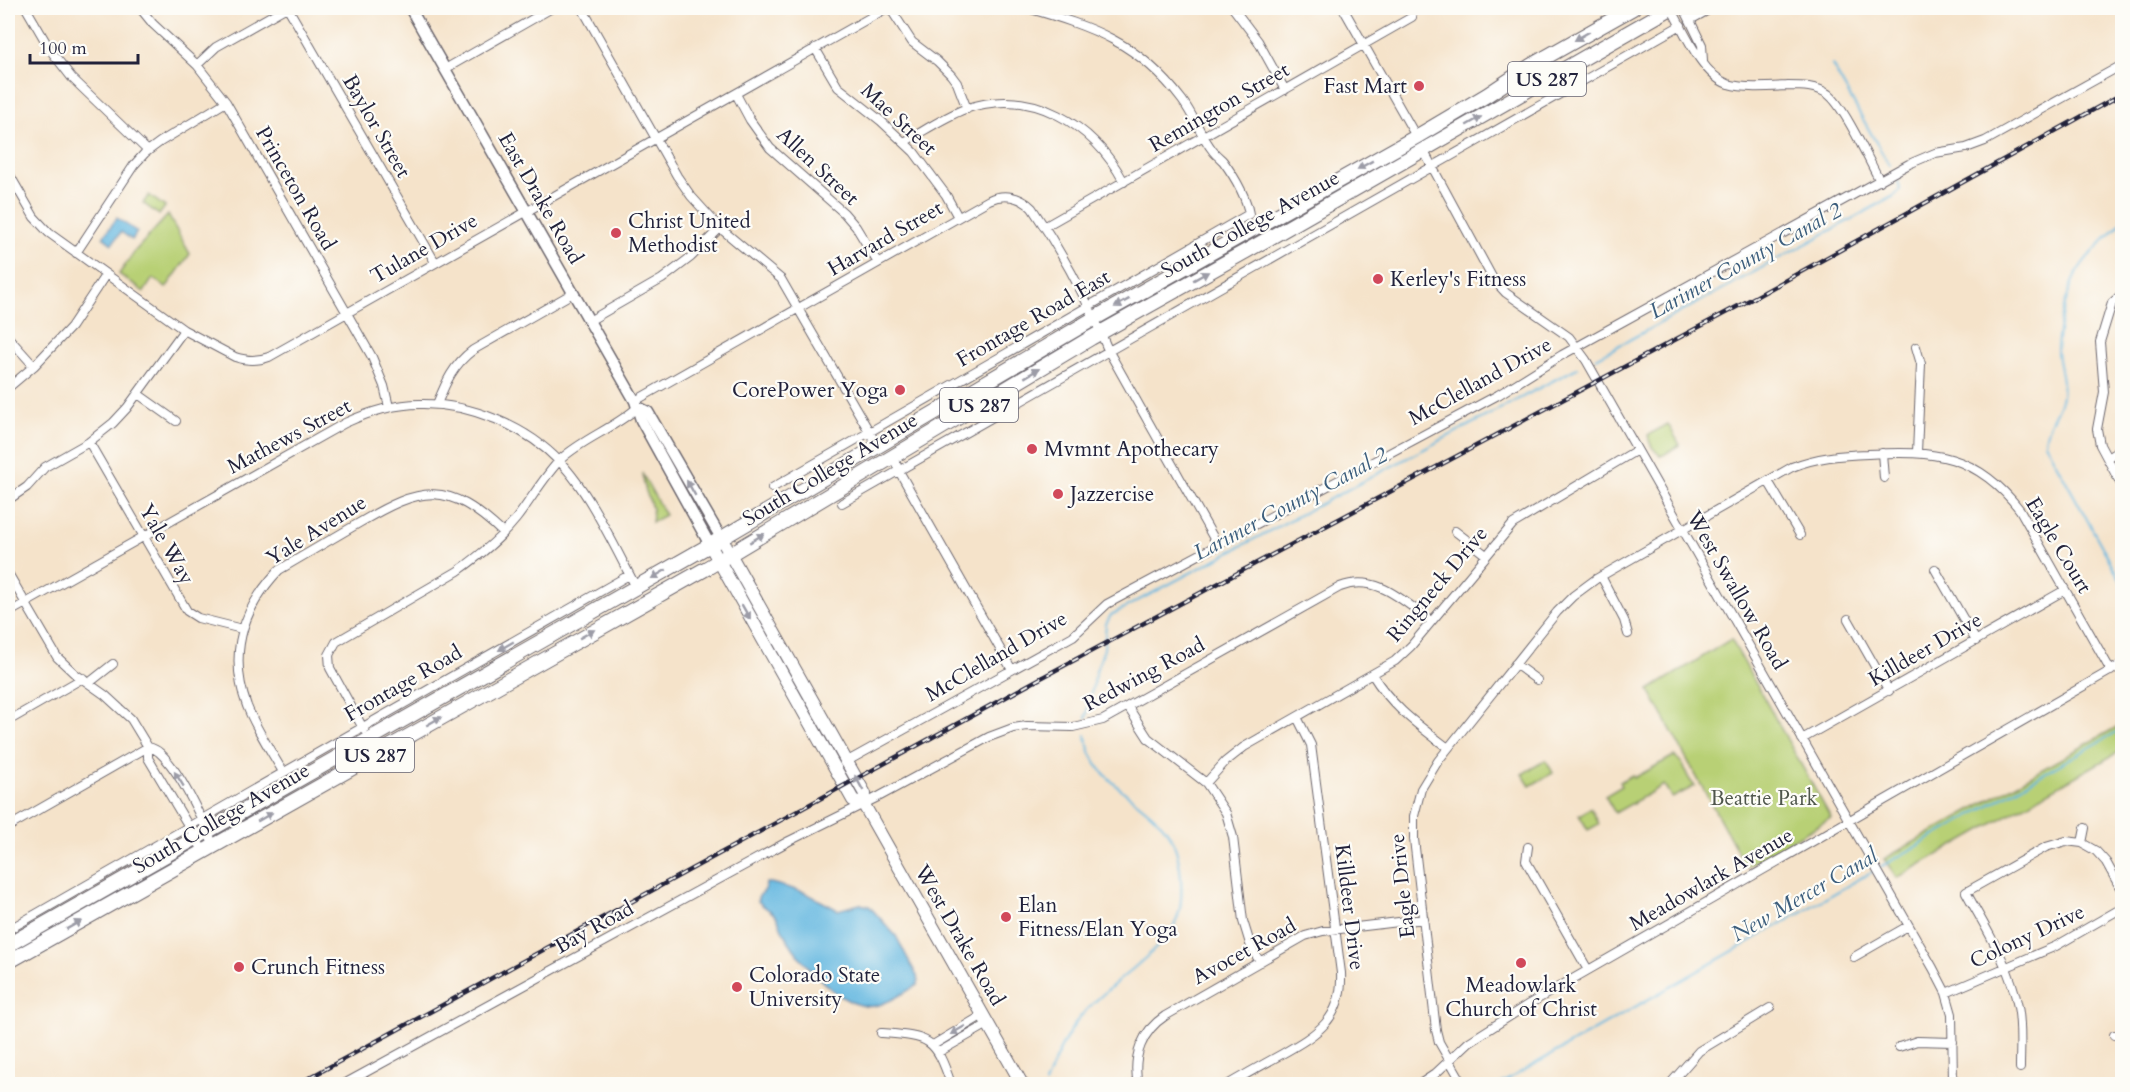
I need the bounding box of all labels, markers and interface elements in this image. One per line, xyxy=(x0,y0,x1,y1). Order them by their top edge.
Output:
scale bar xyxy=(30,27,138,65)
one-way arrow xyxy=(1574,31,1590,42)
text: 100 m xyxy=(39,36,87,61)
street label: Remington Street xyxy=(1144,55,1295,159)
road number: US 287 xyxy=(1508,62,1586,96)
street label: Baylor Street xyxy=(335,69,418,184)
place label: Fast Mart xyxy=(1324,72,1407,101)
street label: Mae Street xyxy=(854,77,943,162)
marker: Fast Mart xyxy=(1412,79,1426,93)
one-way arrow xyxy=(1466,116,1483,126)
street label: Princeton Road xyxy=(248,121,343,256)
street label: Allen Street xyxy=(770,121,866,212)
street label: East Drake Road xyxy=(491,127,590,269)
one-way arrow xyxy=(1357,160,1374,170)
street label: South College Avenue xyxy=(1156,163,1345,286)
street label: Harvard Street xyxy=(822,193,949,283)
water label: Larimer County Canal 2 xyxy=(1644,195,1848,326)
street label: Tulane Drive xyxy=(365,206,483,291)
place label: Christ United Methodist xyxy=(628,207,751,260)
marker: Christ United Methodist xyxy=(609,226,623,240)
street label: Frontage Road East xyxy=(951,262,1116,374)
place label: Kerley's Fitness xyxy=(1390,265,1526,294)
one-way arrow xyxy=(1193,271,1210,281)
marker: Kerley's Fitness xyxy=(1371,272,1385,286)
one-way arrow xyxy=(1114,298,1131,308)
street label: McClelland Drive xyxy=(1403,330,1557,433)
one-way arrow xyxy=(1024,367,1040,378)
place label: CorePower Yoga xyxy=(732,376,888,405)
marker: CorePower Yoga xyxy=(893,383,907,397)
road number: US 287 xyxy=(940,388,1018,422)
street label: Mathews Street xyxy=(222,391,357,481)
street label: South College Avenue xyxy=(737,406,923,533)
place label: Mvmnt Apothecary xyxy=(1044,435,1219,464)
water label: Larimer County Canal 2 xyxy=(1188,440,1393,568)
marker: Mvmnt Apothecary xyxy=(1025,442,1039,456)
one-way arrow xyxy=(686,480,697,496)
place label: Jazzercise xyxy=(1067,480,1154,509)
marker: Jazzercise xyxy=(1051,487,1065,501)
street label: Yale Avenue xyxy=(261,488,372,573)
street label: Eagle Court xyxy=(2018,492,2099,599)
street label: Yale Way xyxy=(132,499,201,590)
street label: West Swallow Road xyxy=(1679,505,1794,675)
street label: Ringneck Drive xyxy=(1380,520,1494,648)
one-way arrow xyxy=(749,532,765,543)
one-way arrow xyxy=(650,569,667,579)
one-way arrow xyxy=(741,604,752,620)
street label: McClelland Drive xyxy=(920,604,1073,709)
street label: Killdeer Drive xyxy=(1863,605,1987,694)
one-way arrow xyxy=(579,629,596,639)
street label: Redwing Road xyxy=(1078,630,1210,719)
street label: Frontage Road xyxy=(339,638,468,729)
one-way arrow xyxy=(497,640,514,650)
one-way arrow xyxy=(426,716,443,726)
road number: US 287 xyxy=(336,738,414,772)
street label: South College Avenue xyxy=(127,756,315,881)
one-way arrow xyxy=(173,771,184,787)
one-way arrow xyxy=(854,774,864,791)
park label: Beattie Park xyxy=(1710,784,1819,813)
one-way arrow xyxy=(257,812,274,822)
street label: Meadowlark Avenue xyxy=(1624,821,1799,938)
street label: Eagle Drive xyxy=(1383,832,1422,940)
water label: New Mercer Canal xyxy=(1726,840,1884,949)
street label: Killdeer Drive xyxy=(1327,842,1372,972)
street label: West Drake Road xyxy=(907,859,1012,1011)
place label: Elan Fitness/Elan Yoga xyxy=(1018,891,1178,944)
street label: Bay Road xyxy=(549,894,639,961)
street label: Colony Drive xyxy=(1965,897,2089,976)
marker: Elan Fitness/Elan Yoga xyxy=(999,910,1013,924)
street label: Avocet Road xyxy=(1187,911,1301,992)
one-way arrow xyxy=(66,920,83,930)
place label: Crunch Fitness xyxy=(251,953,385,982)
marker: Meadowlark Church of Christ xyxy=(1514,956,1528,970)
marker: Crunch Fitness xyxy=(232,960,246,974)
place label: Colorado State University xyxy=(749,961,880,1014)
place label: Meadowlark Church of Christ xyxy=(1445,971,1597,1024)
marker: Colorado State University xyxy=(730,980,744,994)
one-way arrow xyxy=(950,1024,966,1035)

